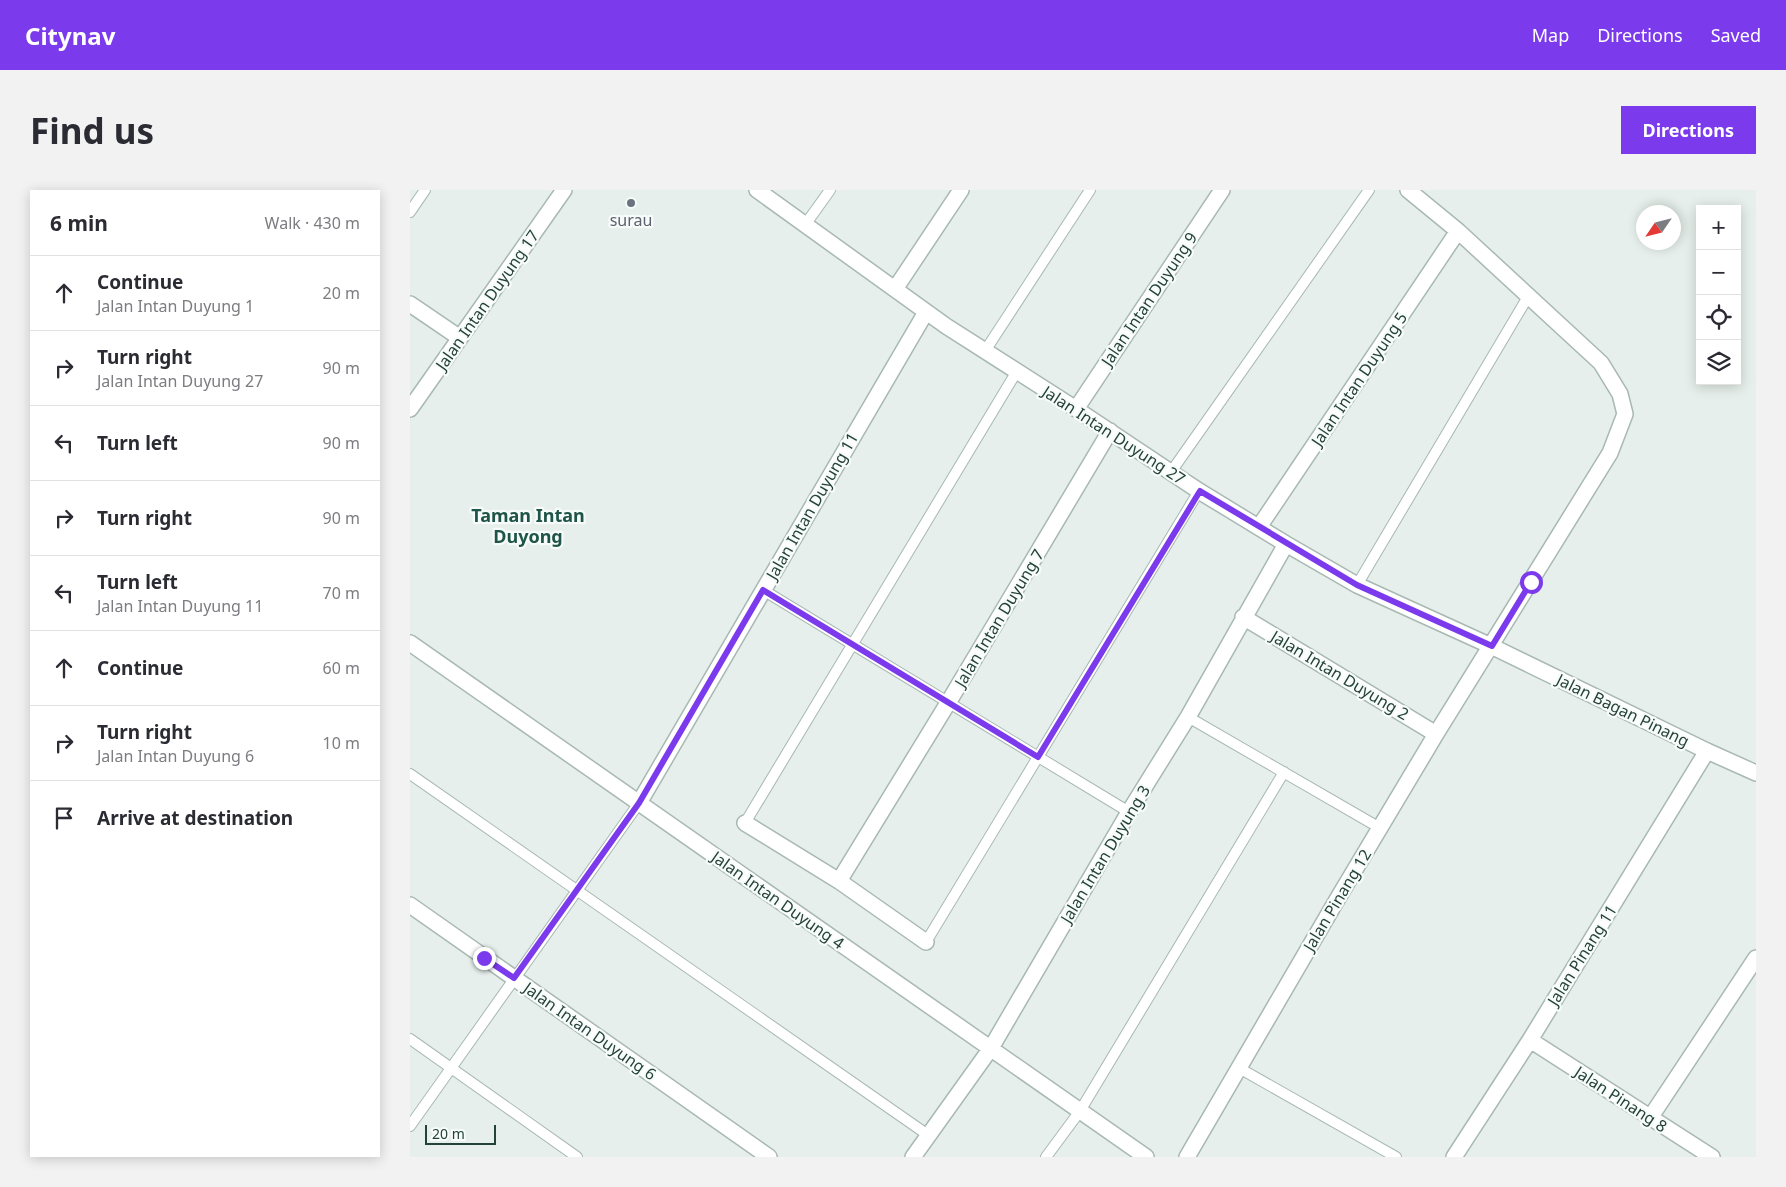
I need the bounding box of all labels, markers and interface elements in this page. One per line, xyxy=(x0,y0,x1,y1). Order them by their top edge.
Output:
text: Citynav xyxy=(25,19,115,52)
text: Map xyxy=(1532,23,1569,47)
text: Directions xyxy=(1597,23,1683,47)
text: Saved xyxy=(1711,23,1761,47)
button: Directions xyxy=(1621,106,1756,154)
text: Find us xyxy=(30,107,154,154)
marker: surau xyxy=(625,197,637,209)
north arrow xyxy=(1636,205,1681,250)
map controls xyxy=(1696,205,1741,385)
button: + xyxy=(1696,205,1741,250)
text: 6 min xyxy=(50,209,108,237)
place label: surau xyxy=(610,209,652,231)
text: Walk · 430 m xyxy=(265,212,360,234)
street label: Jalan Intan Duyung 17 xyxy=(429,226,544,376)
street label: Jalan Intan Duyung 9 xyxy=(1095,228,1202,372)
button: − xyxy=(1696,250,1741,295)
text: Continue xyxy=(97,269,183,295)
icon: ahead xyxy=(50,279,78,307)
text: 20 m xyxy=(323,282,360,304)
text: Jalan Intan Duyung 1 xyxy=(97,295,254,317)
button: locate xyxy=(1696,295,1741,340)
street label: Jalan Intan Duyung 5 xyxy=(1305,308,1412,452)
button: layers xyxy=(1696,340,1741,385)
text: Turn right xyxy=(97,344,192,370)
icon: right xyxy=(50,354,78,382)
text: 90 m xyxy=(323,357,360,379)
text: Jalan Intan Duyung 27 xyxy=(97,370,263,392)
street label: Jalan Intan Duyung 27 xyxy=(1037,379,1190,490)
street label: Jalan Intan Duyung 11 xyxy=(760,428,863,585)
icon: left xyxy=(50,429,78,457)
text: Turn left xyxy=(97,430,178,456)
text: 90 m xyxy=(323,432,360,454)
district label: Taman Intan Duyong xyxy=(471,503,585,548)
icon: right xyxy=(50,504,78,532)
text: Turn right xyxy=(97,505,192,531)
text: 90 m xyxy=(323,507,360,529)
street label: Jalan Intan Duyung 7 xyxy=(948,545,1049,693)
text: Turn left xyxy=(97,569,178,595)
route start xyxy=(1520,571,1543,594)
icon: left xyxy=(50,579,78,607)
text: 70 m xyxy=(323,582,360,604)
text: Jalan Intan Duyung 11 xyxy=(97,595,263,617)
street label: Jalan Intan Duyung 2 xyxy=(1265,624,1413,725)
icon: ahead xyxy=(50,654,78,682)
text: Continue xyxy=(97,655,183,681)
text: 60 m xyxy=(323,657,360,679)
street label: Jalan Bagan Pinang xyxy=(1551,667,1693,752)
text: Turn right xyxy=(97,719,192,745)
icon: right xyxy=(50,729,78,757)
text: 10 m xyxy=(323,732,360,754)
text: Jalan Intan Duyung 6 xyxy=(97,745,254,767)
street label: Jalan Intan Duyung 3 xyxy=(1054,781,1155,929)
icon: arrive xyxy=(50,804,78,832)
text: Arrive at destination xyxy=(97,805,293,831)
street label: Jalan Intan Duyung 4 xyxy=(706,845,849,954)
street label: Jalan Pinang 12 xyxy=(1297,845,1376,957)
street label: Jalan Pinang 11 xyxy=(1541,900,1622,1011)
route end xyxy=(473,947,496,970)
street label: Jalan Intan Duyung 6 xyxy=(518,976,661,1085)
street label: Jalan Pinang 8 xyxy=(1569,1060,1672,1137)
scale bar xyxy=(425,1122,496,1145)
text: 20 m xyxy=(432,1124,465,1143)

